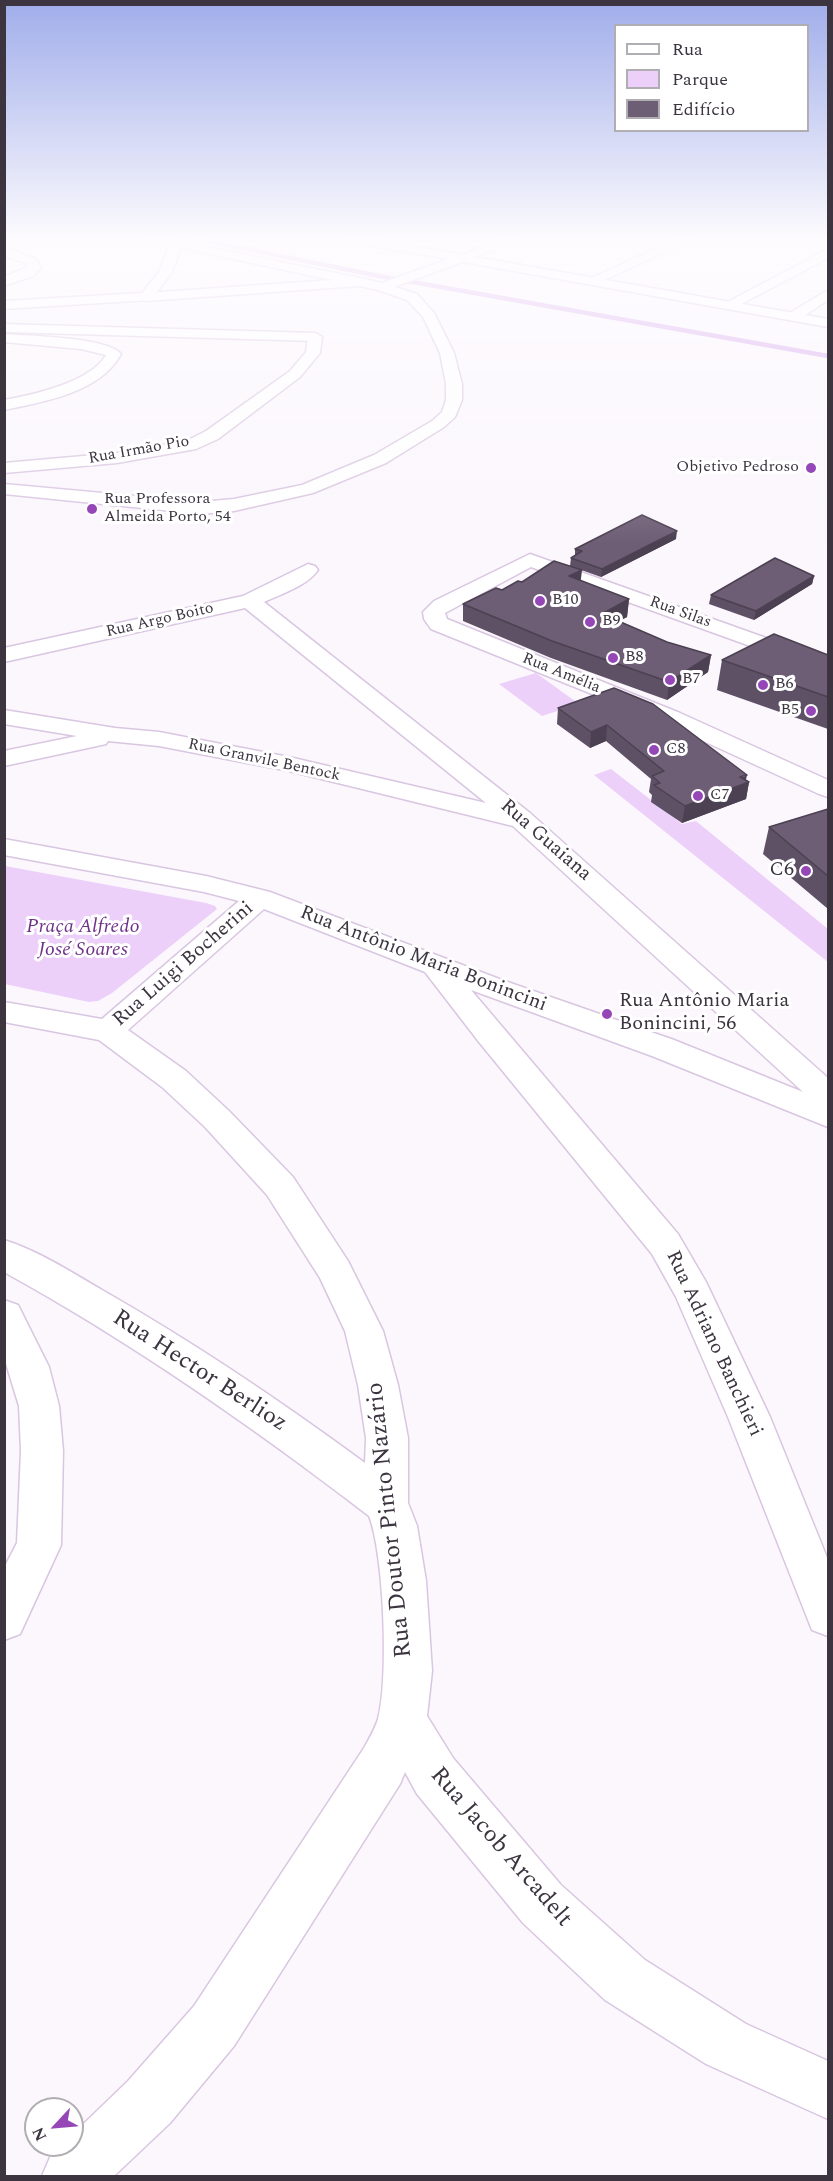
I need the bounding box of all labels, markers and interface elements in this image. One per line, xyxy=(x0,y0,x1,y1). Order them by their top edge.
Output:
legend xyxy=(614,24,809,132)
text: Rua xyxy=(672,36,703,63)
text: Parque xyxy=(672,66,728,93)
text: Edifício xyxy=(672,96,735,123)
street label: Rua Irmão Pio xyxy=(87,433,191,469)
place label: Objetivo Pedroso xyxy=(676,458,799,478)
marker: Objetivo Pedroso xyxy=(804,461,818,475)
place label: Rua Professora Almeida Porto, 54 xyxy=(104,490,231,528)
marker: Rua Professora Almeida Porto, 54 xyxy=(85,502,99,516)
place label: B10 xyxy=(552,591,579,611)
street label: Rua Silas xyxy=(646,593,714,633)
marker: B10 xyxy=(533,594,547,608)
street label: Rua Argo Boito xyxy=(104,599,216,643)
place label: B9 xyxy=(602,612,621,632)
marker: B9 xyxy=(583,615,597,629)
place label: B8 xyxy=(625,648,644,668)
street label: Rua Amélia xyxy=(519,650,603,698)
marker: B8 xyxy=(606,651,620,665)
place label: B7 xyxy=(682,670,701,690)
marker: B7 xyxy=(663,673,677,687)
place label: B6 xyxy=(775,675,794,695)
marker: B6 xyxy=(756,678,770,692)
place label: B5 xyxy=(780,701,799,721)
marker: B5 xyxy=(804,704,818,718)
street label: Rua Granvile Bentock xyxy=(186,735,342,787)
place label: C8 xyxy=(666,740,686,760)
marker: C8 xyxy=(647,743,661,757)
place label: C7 xyxy=(710,786,730,806)
marker: C7 xyxy=(691,789,705,803)
street label: Rua Guaiana xyxy=(495,795,595,887)
place label: C6 xyxy=(769,859,794,883)
marker: C6 xyxy=(799,864,813,878)
street label: Rua Luigi Bocherini xyxy=(109,897,259,1033)
street label: Rua Antônio Maria Bonincini xyxy=(296,902,550,1018)
park label: Praça Alfredo José Soares xyxy=(26,916,140,963)
place label: Rua Antônio Maria Bonincini, 56 xyxy=(619,990,789,1037)
marker: Rua Antônio Maria Bonincini, 56 xyxy=(600,1007,614,1021)
street label: Rua Adriano Banchieri xyxy=(659,1247,767,1441)
street label: Rua Hector Berlioz xyxy=(106,1305,292,1439)
street label: Rua Doutor Pinto Nazário xyxy=(362,1381,420,1659)
street label: Rua Jacob Arcadelt xyxy=(423,1762,577,1934)
north arrow xyxy=(24,2097,84,2157)
text: N xyxy=(26,2123,53,2145)

